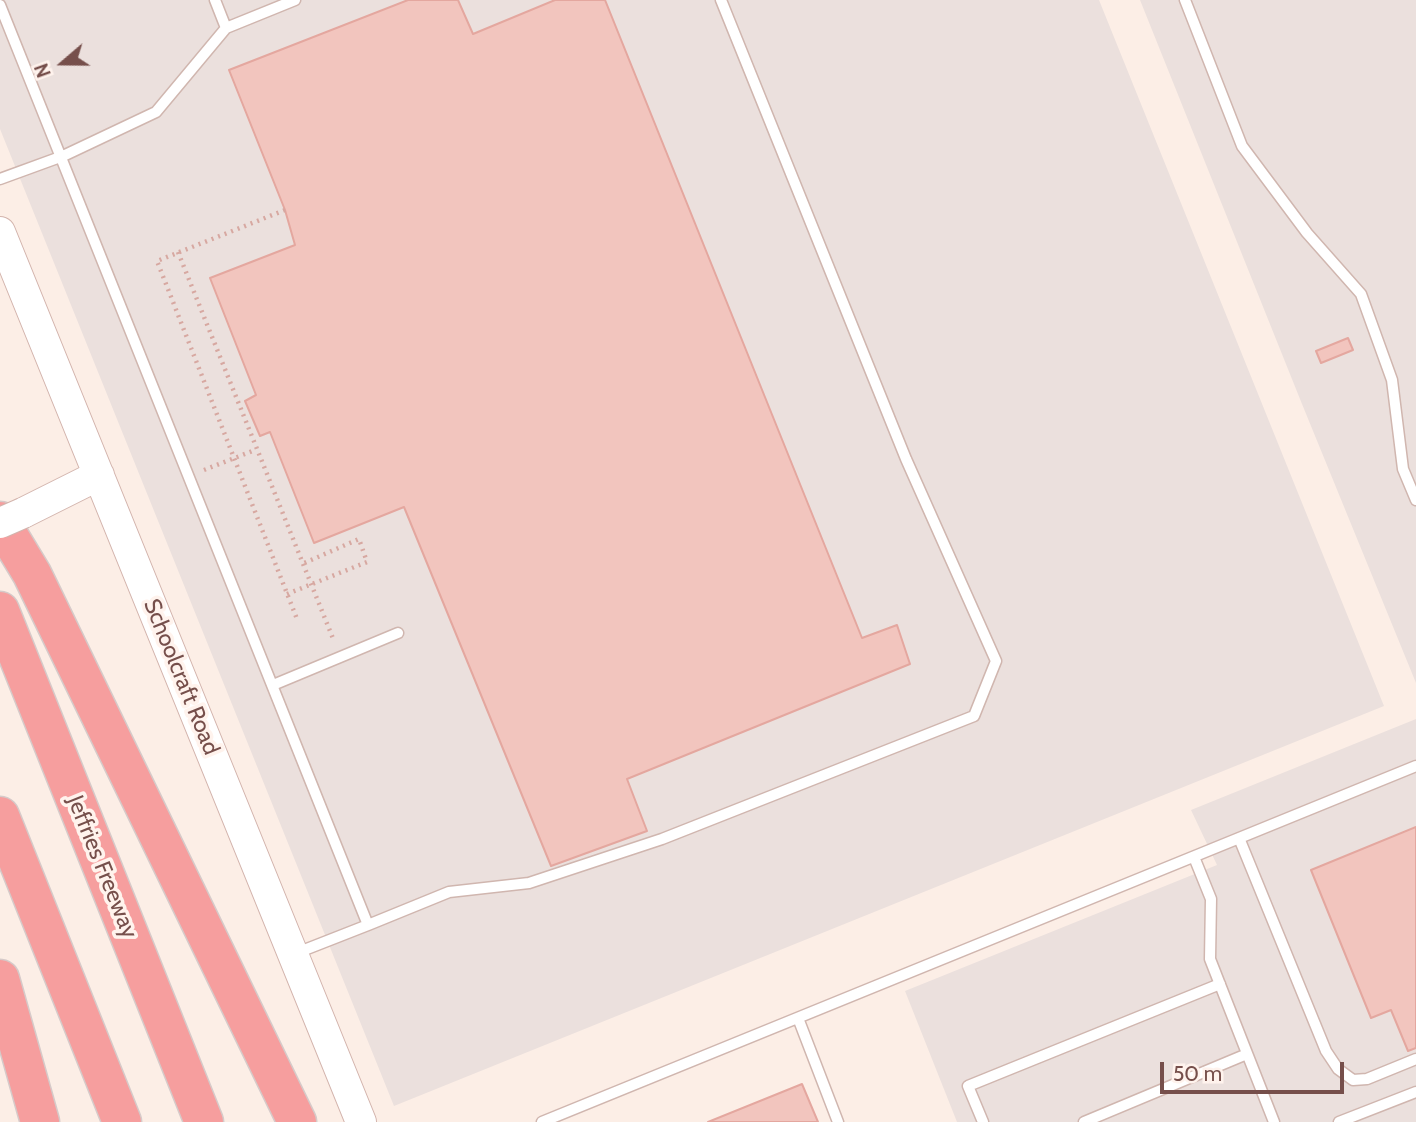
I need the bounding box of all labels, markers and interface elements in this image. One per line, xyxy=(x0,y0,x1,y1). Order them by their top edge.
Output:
north arrow xyxy=(28,28,98,98)
text: N xyxy=(30,60,56,81)
street label: Schoolcraft Road xyxy=(137,595,225,759)
street label: Jeffries Freeway xyxy=(61,792,143,942)
scale bar xyxy=(1164,1048,1348,1092)
text: 50 m xyxy=(1173,1061,1222,1086)

